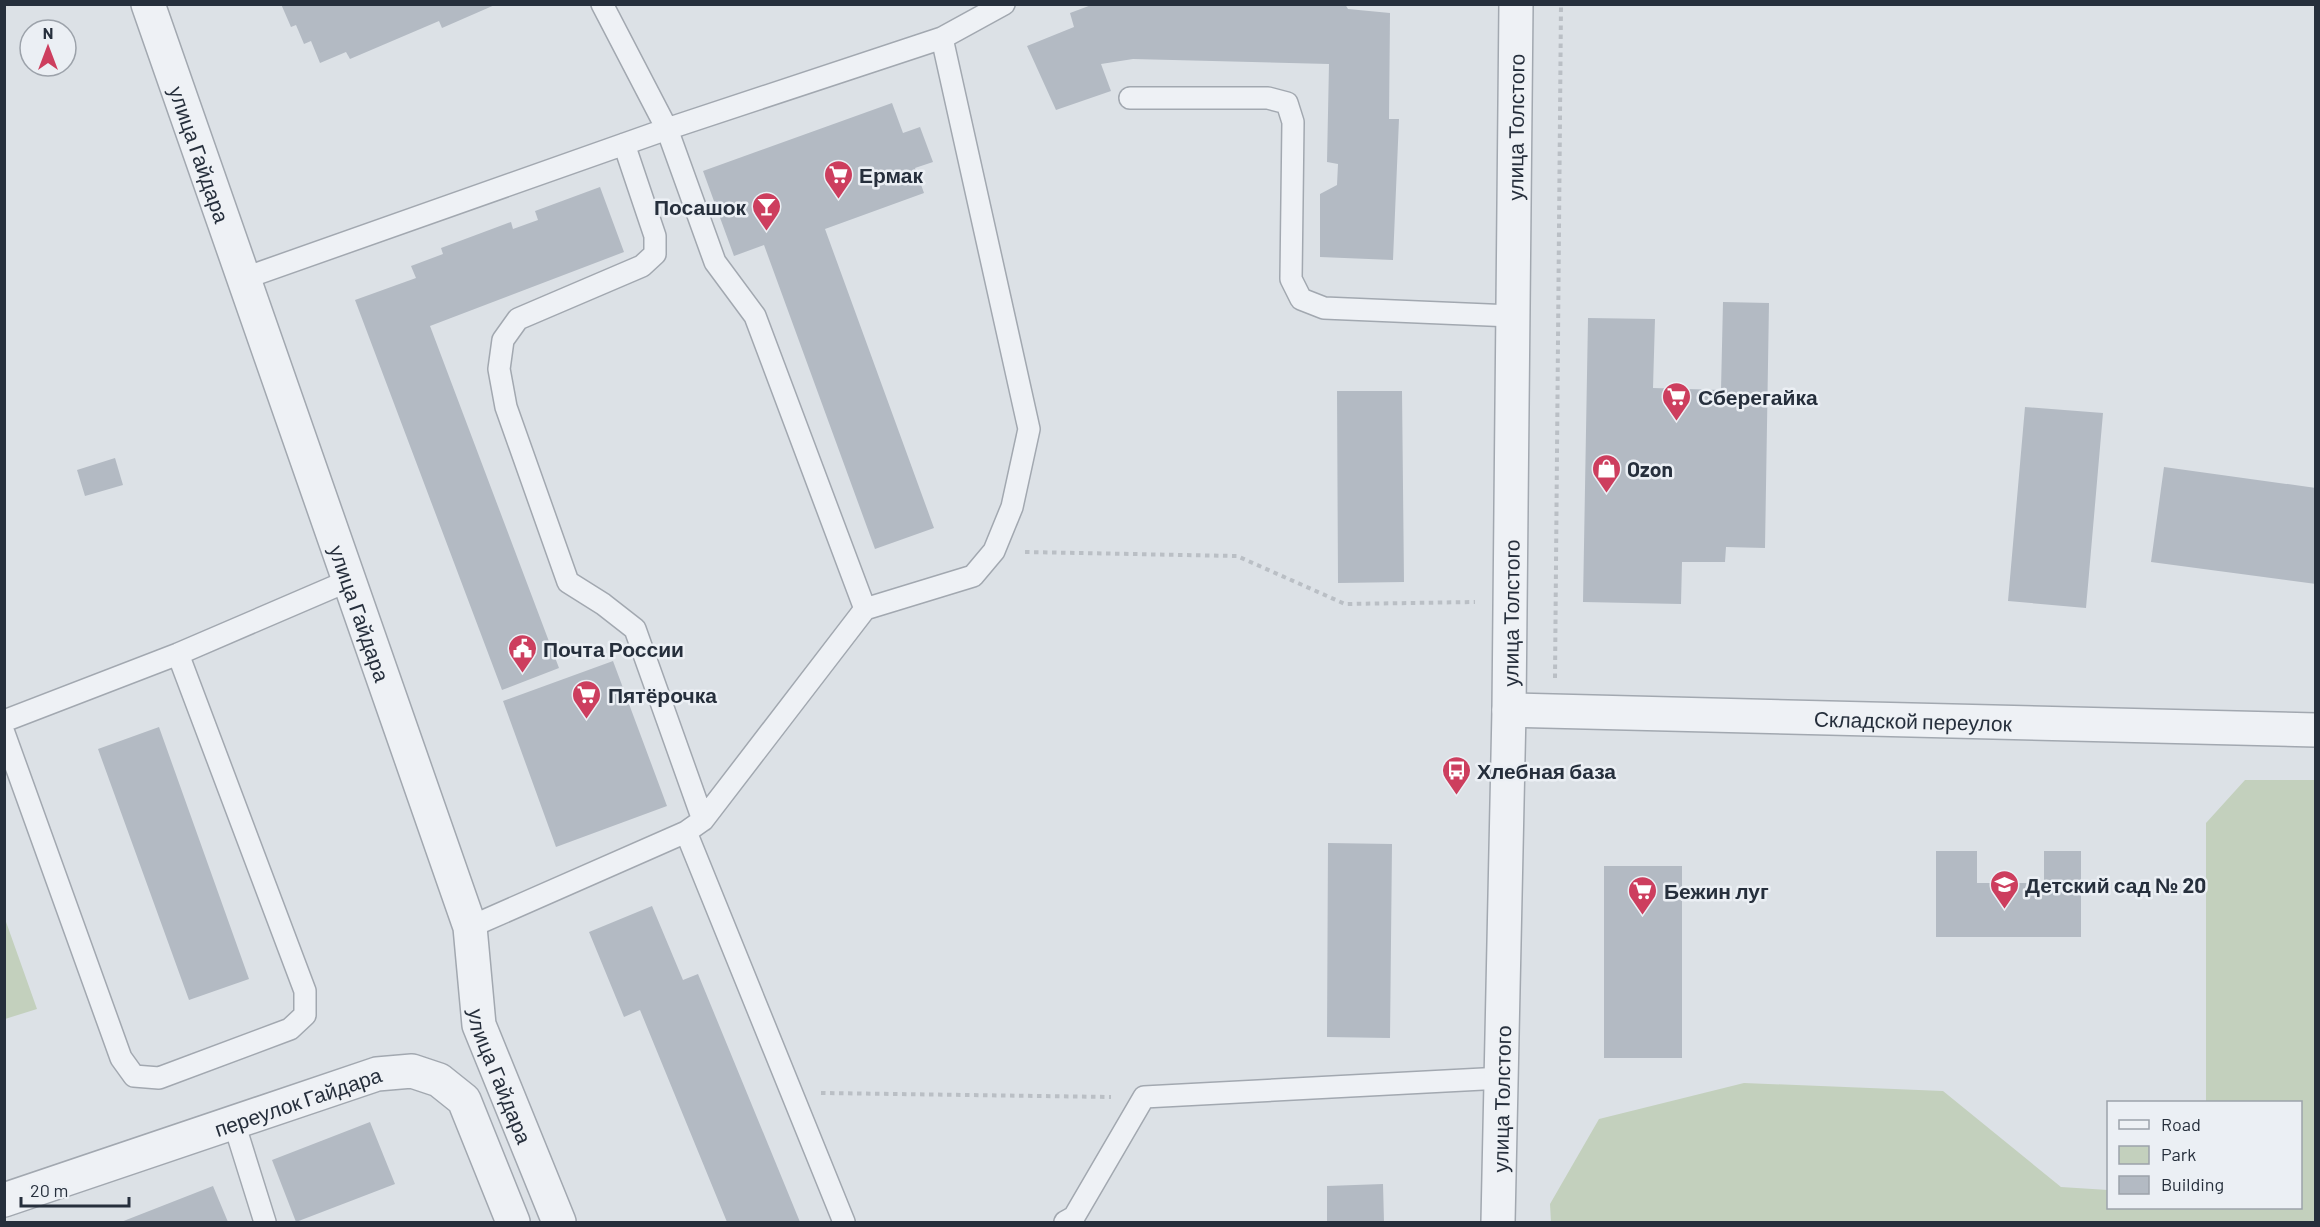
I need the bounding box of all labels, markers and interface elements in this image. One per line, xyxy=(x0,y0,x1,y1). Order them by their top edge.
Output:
north arrow xyxy=(18,18,78,78)
text: N xyxy=(43,23,53,42)
street label: улица Толстого xyxy=(1502,53,1528,201)
street label: улица Гайдара xyxy=(165,83,236,226)
supermarket icon: Ермак xyxy=(822,158,854,200)
place label: Ермак xyxy=(859,162,923,187)
bar icon: Посашок xyxy=(751,190,783,232)
place label: Посашок xyxy=(654,194,746,219)
supermarket icon: Сберегайка xyxy=(1661,380,1693,422)
place label: Сберегайка xyxy=(1698,384,1818,409)
shop icon: Ozon xyxy=(1590,452,1622,494)
place label: Ozon xyxy=(1627,456,1673,481)
street label: улица Толстого xyxy=(1497,539,1523,687)
street label: улица Гайдара xyxy=(325,541,396,685)
public building icon: Почта России xyxy=(506,632,538,674)
place label: Почта России xyxy=(543,636,684,661)
supermarket icon: Пятёрочка xyxy=(571,678,603,720)
place label: Пятёрочка xyxy=(608,682,717,707)
street label: Складской переулок xyxy=(1814,705,2013,735)
bus stop icon: Хлебная база xyxy=(1440,754,1472,796)
place label: Хлебная база xyxy=(1477,758,1616,783)
school or university icon: Детский сад № 20 xyxy=(1988,868,2020,910)
place label: Детский сад № 20 xyxy=(2025,872,2206,897)
supermarket icon: Бежин луг xyxy=(1627,874,1659,916)
place label: Бежин луг xyxy=(1664,878,1769,903)
street label: улица Гайдара xyxy=(465,1007,538,1147)
street label: улица Толстого xyxy=(1487,1025,1515,1173)
street label: переулок Гайдара xyxy=(211,1061,385,1141)
legend xyxy=(2107,1101,2302,1209)
text: Road xyxy=(2161,1113,2201,1135)
text: Park xyxy=(2161,1143,2196,1165)
scale bar xyxy=(21,1170,129,1208)
text: Building xyxy=(2161,1173,2224,1195)
text: 20 m xyxy=(30,1179,68,1201)

